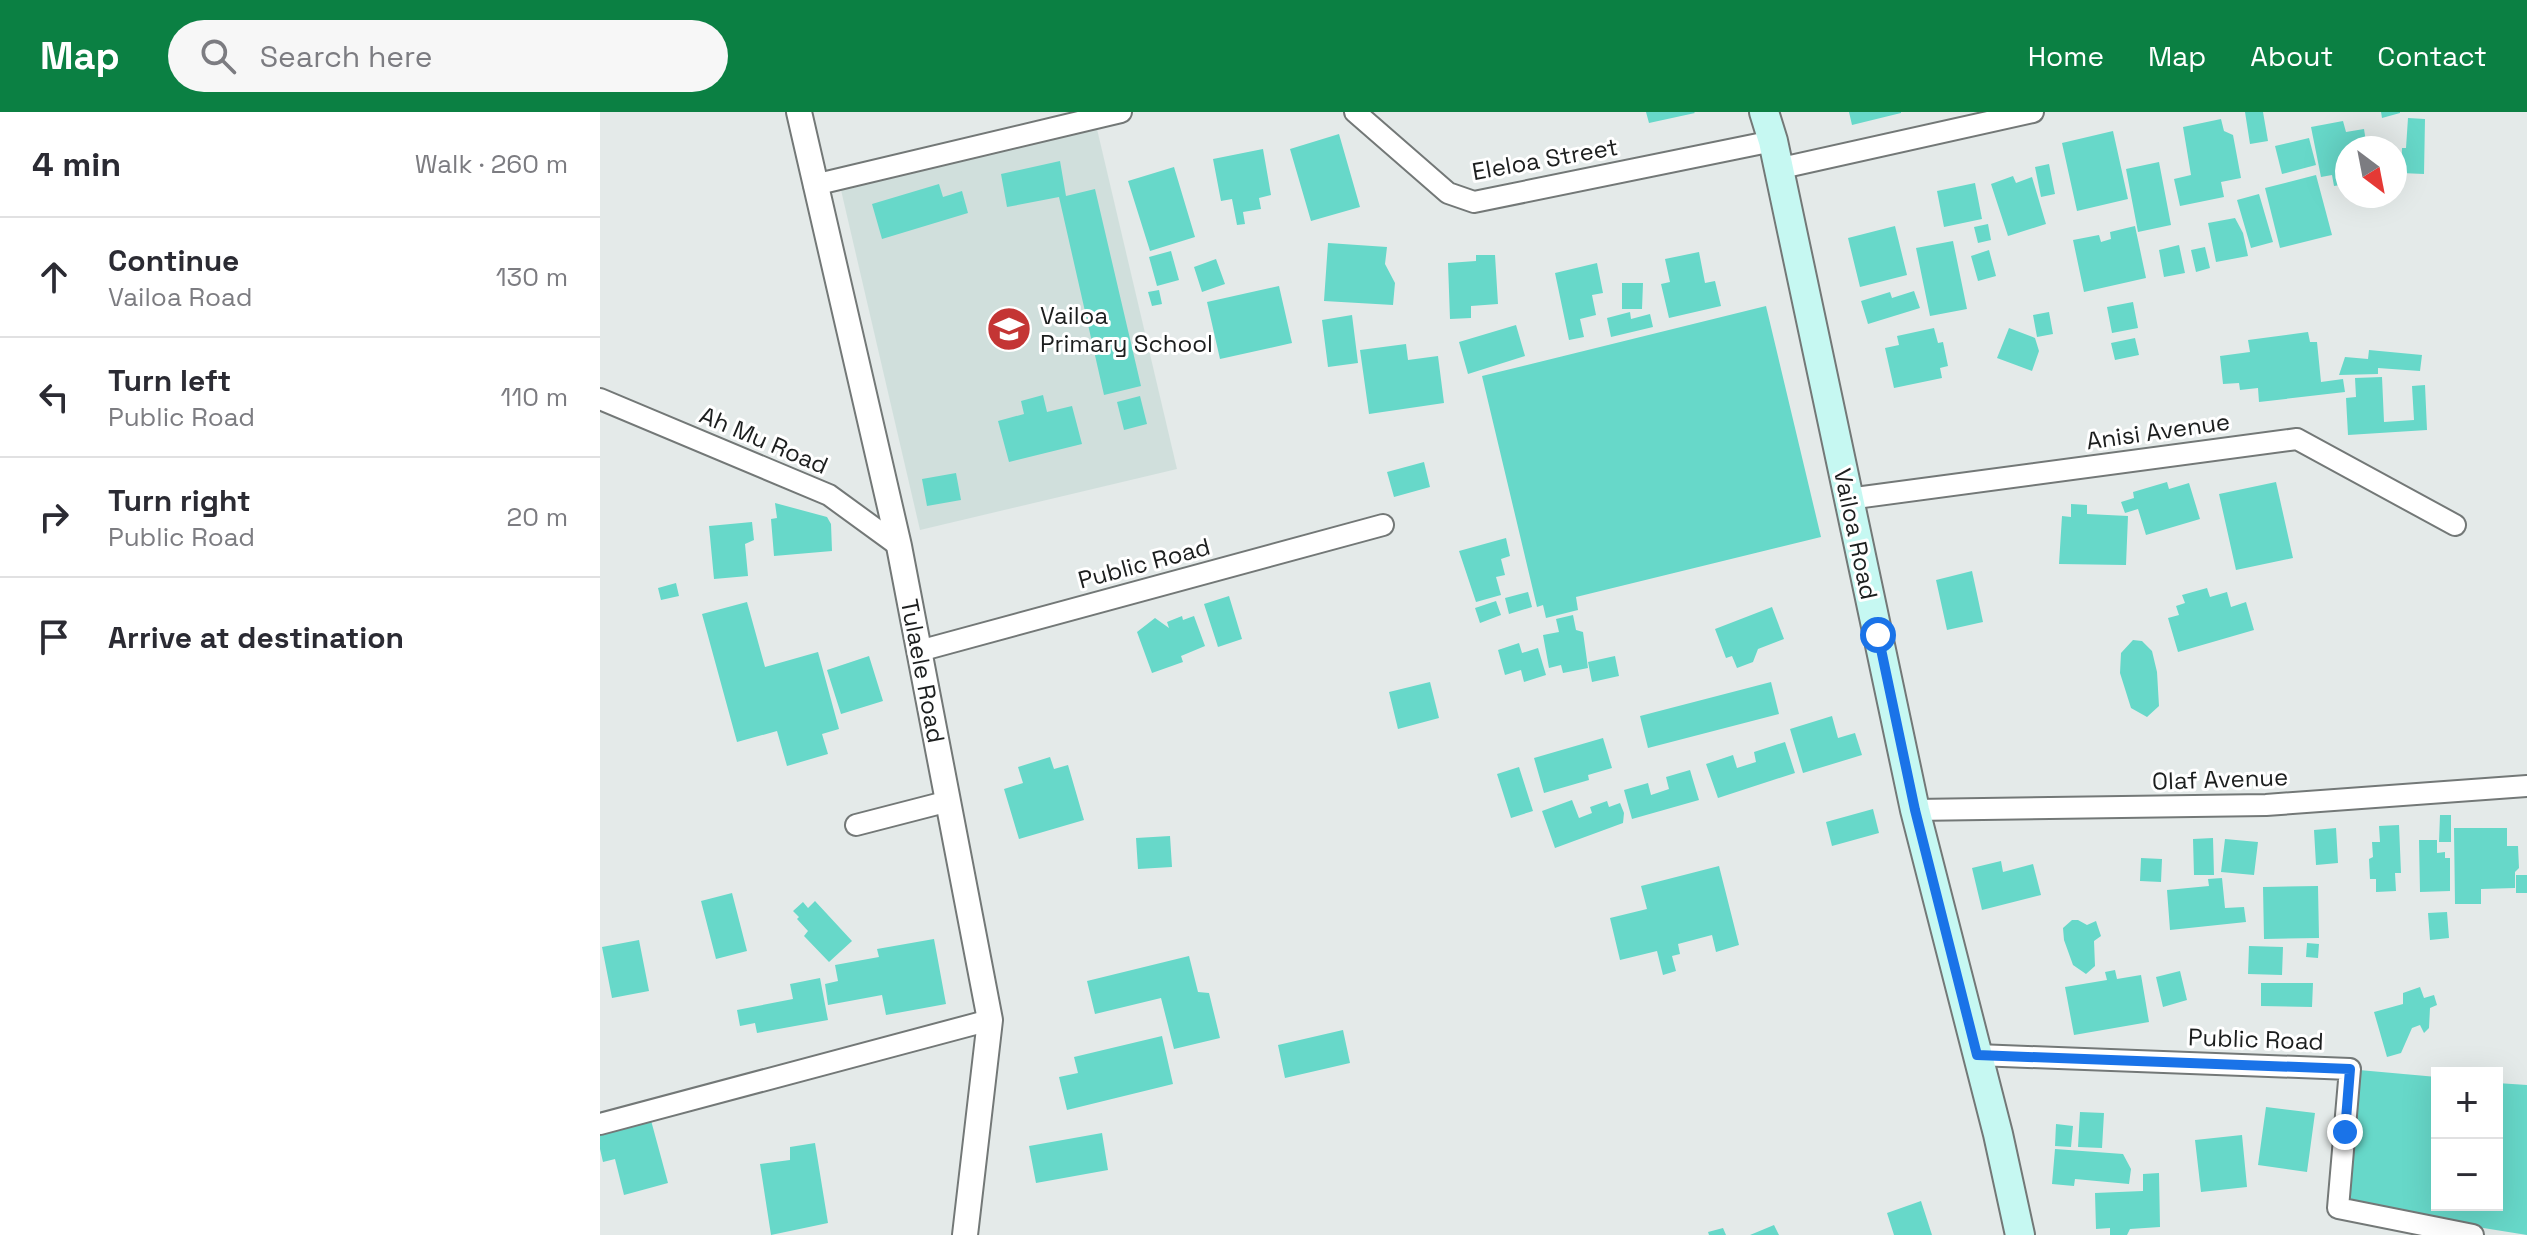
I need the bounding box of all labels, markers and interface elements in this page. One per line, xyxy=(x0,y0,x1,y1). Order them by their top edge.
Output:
search box xyxy=(168,20,728,92)
text: Map xyxy=(40,32,120,80)
icon: search xyxy=(196,34,240,78)
text: Search here xyxy=(260,37,433,76)
text: Home xyxy=(2028,38,2104,74)
text: Map xyxy=(2148,38,2206,74)
text: About xyxy=(2250,38,2333,74)
text: Contact xyxy=(2377,38,2487,74)
street label: Eleloa Street xyxy=(1470,131,1620,187)
north arrow xyxy=(2335,136,2407,208)
text: 4 min xyxy=(32,143,121,186)
text: Walk · 260 m xyxy=(415,147,568,181)
text: Continue xyxy=(108,241,239,280)
icon: ahead xyxy=(32,255,76,299)
text: 130 m xyxy=(496,260,568,294)
text: Vailoa Road xyxy=(108,280,252,314)
place label: Vailoa Primary School xyxy=(1040,300,1213,359)
school or university icon: Vailoa Primary School xyxy=(985,305,1033,353)
text: Turn left xyxy=(108,361,231,400)
icon: left xyxy=(32,375,76,419)
text: 110 m xyxy=(501,380,568,414)
street label: Ah Mu Road xyxy=(695,399,833,481)
text: Public Road xyxy=(108,400,255,434)
street label: Anisi Avenue xyxy=(2084,406,2232,456)
street label: Vailoa Road xyxy=(1827,466,1885,602)
text: Turn right xyxy=(108,481,251,520)
icon: right xyxy=(32,495,76,539)
text: 20 m xyxy=(507,500,568,534)
text: Public Road xyxy=(108,520,255,554)
street label: Public Road xyxy=(1074,530,1214,596)
street label: Tulaele Road xyxy=(894,597,952,745)
icon: arrive xyxy=(32,615,76,659)
route start xyxy=(1860,617,1896,653)
text: Arrive at destination xyxy=(108,618,404,657)
street label: Olaf Avenue xyxy=(2151,761,2289,797)
street label: Public Road xyxy=(2188,1021,2324,1057)
map controls xyxy=(2431,1067,2503,1211)
button: + xyxy=(2431,1067,2503,1139)
route end xyxy=(2327,1114,2363,1150)
button: − xyxy=(2431,1139,2503,1211)

